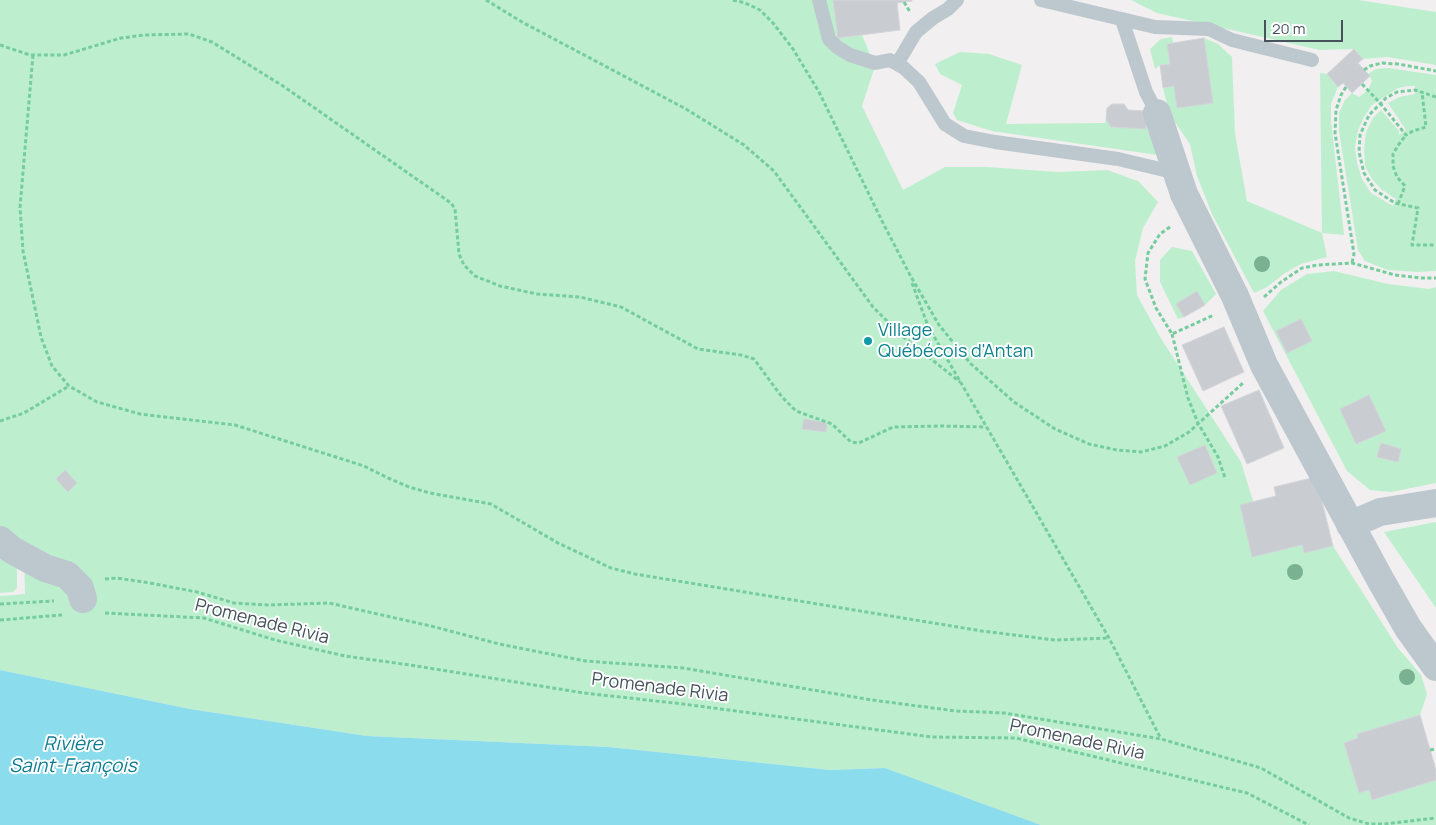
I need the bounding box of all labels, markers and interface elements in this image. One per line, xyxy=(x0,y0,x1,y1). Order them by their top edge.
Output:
scale bar xyxy=(1266,10,1345,42)
text: 20 m xyxy=(1272,18,1305,39)
place label: Village Québécois d'Antan xyxy=(878,320,1033,362)
marker: Village Québécois d'Antan xyxy=(862,335,874,347)
street label: Promenade Rivia xyxy=(193,595,331,649)
street label: Promenade Rivia xyxy=(590,669,730,707)
street label: Promenade Rivia xyxy=(1007,715,1147,765)
water label: Rivière Saint-François xyxy=(9,734,137,778)

